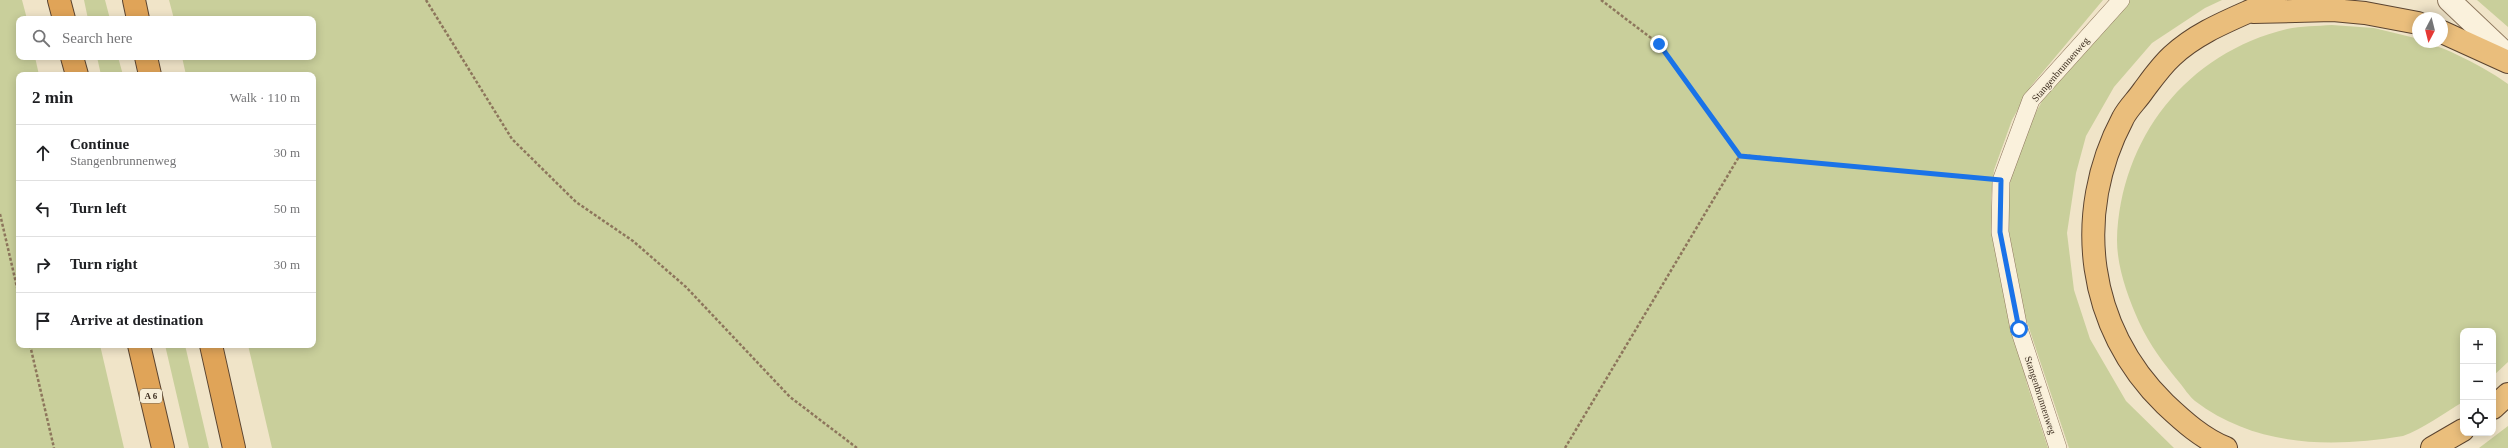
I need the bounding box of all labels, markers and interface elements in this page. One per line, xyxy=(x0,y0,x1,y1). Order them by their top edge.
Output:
north arrow xyxy=(2412,12,2448,48)
search box xyxy=(16,16,316,60)
icon: search xyxy=(30,27,52,49)
text: Search here xyxy=(62,30,132,46)
route end xyxy=(1650,35,1668,53)
street label: Stangenbrunnenweg xyxy=(2029,35,2091,104)
text: 2 min xyxy=(32,88,73,107)
text: Walk · 110 m xyxy=(230,90,300,105)
text: Continue xyxy=(70,136,129,152)
icon: ahead xyxy=(32,142,54,164)
text: 30 m xyxy=(274,145,300,160)
text: Stangenbrunnenweg xyxy=(70,153,176,168)
icon: left xyxy=(32,198,54,220)
text: Turn left xyxy=(70,200,127,216)
text: 50 m xyxy=(274,201,300,216)
icon: right xyxy=(32,254,54,276)
text: Turn right xyxy=(70,256,137,272)
text: 30 m xyxy=(274,257,300,272)
icon: arrive xyxy=(32,310,54,332)
text: Arrive at destination xyxy=(70,312,203,328)
route start xyxy=(2010,320,2028,338)
map controls xyxy=(2460,328,2496,436)
button: + xyxy=(2460,328,2496,364)
street label: Stangenbrunnenweg xyxy=(2023,355,2058,436)
button: − xyxy=(2460,364,2496,400)
road number: A 6 xyxy=(140,389,162,403)
button: locate xyxy=(2460,400,2496,436)

